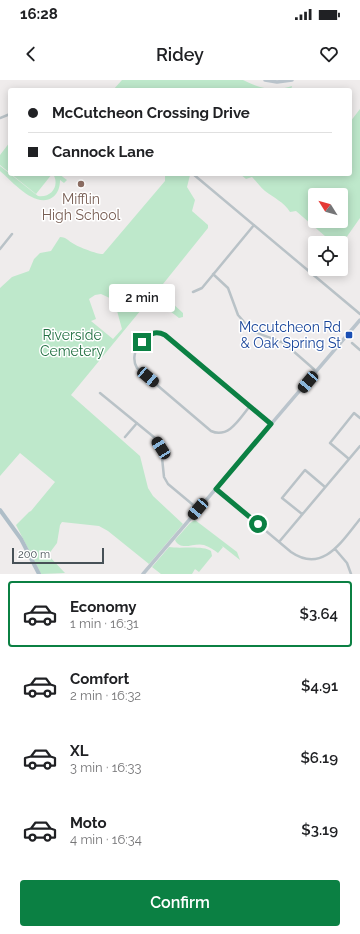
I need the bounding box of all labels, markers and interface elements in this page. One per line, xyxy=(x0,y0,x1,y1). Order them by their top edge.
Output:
text: 16:28 xyxy=(20,5,58,23)
icon: back xyxy=(20,43,42,65)
icon: heart xyxy=(318,43,340,65)
text: Ridey xyxy=(156,44,204,65)
text: McCutcheon Crossing Drive xyxy=(52,104,250,122)
text: Cannock Lane xyxy=(52,143,154,161)
marker: Mifflin High School xyxy=(76,179,86,189)
north arrow xyxy=(308,188,348,228)
map controls xyxy=(308,188,348,276)
place label: Mifflin High School xyxy=(42,191,120,223)
button: locate xyxy=(308,236,348,276)
callout: 2 min xyxy=(109,284,175,312)
text: 2 min xyxy=(125,290,159,305)
place label: Mccutcheon Rd & Oak Spring St xyxy=(239,319,341,351)
park label: Riverside Cemetery xyxy=(40,327,104,359)
marker: Mccutcheon Rd & Oak Spring St xyxy=(344,330,354,340)
route end xyxy=(133,333,151,351)
car xyxy=(135,365,161,389)
car xyxy=(296,369,320,395)
car xyxy=(150,435,172,461)
car xyxy=(186,496,210,522)
route start xyxy=(249,515,267,533)
scale bar xyxy=(12,546,104,565)
text: 200 m xyxy=(18,548,50,561)
icon: car xyxy=(22,596,58,632)
text: Economy xyxy=(70,598,137,616)
text: $3.64 xyxy=(300,605,338,623)
text: 1 min · 16:31 xyxy=(70,616,139,631)
icon: car xyxy=(22,668,58,704)
text: Comfort xyxy=(70,670,129,688)
text: $4.91 xyxy=(301,677,338,695)
text: 2 min · 16:32 xyxy=(70,688,141,703)
icon: car xyxy=(22,740,58,776)
text: XL xyxy=(70,742,88,760)
text: $6.19 xyxy=(300,749,338,767)
text: 3 min · 16:33 xyxy=(70,760,141,775)
icon: car xyxy=(22,812,58,848)
text: Moto xyxy=(70,814,107,832)
text: $3.19 xyxy=(301,821,338,839)
text: 4 min · 16:34 xyxy=(70,832,142,847)
button: Confirm xyxy=(20,880,340,926)

